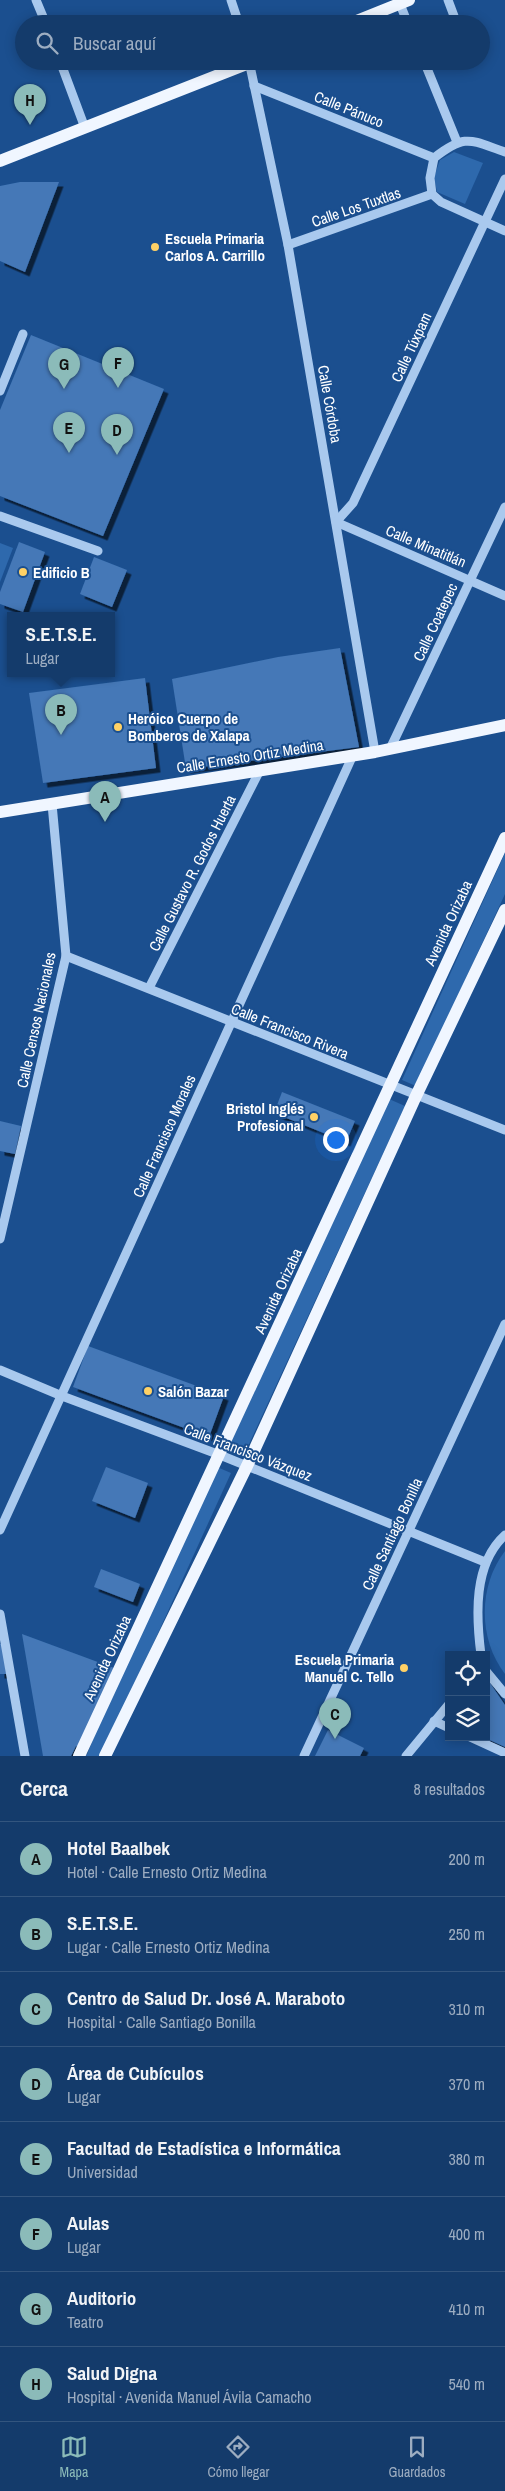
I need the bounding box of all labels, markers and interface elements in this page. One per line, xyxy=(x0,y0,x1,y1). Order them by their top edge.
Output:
search box xyxy=(15,15,490,70)
icon: search xyxy=(33,29,61,57)
text: Buscar aquí xyxy=(73,30,156,56)
pin: H xyxy=(14,84,46,125)
street label: Calle Pánuco xyxy=(311,86,387,132)
street label: Calle Los Tuxtlas xyxy=(309,182,403,232)
place label: Escuela Primaria Carlos A. Carrillo xyxy=(165,228,265,266)
marker: Escuela Primaria Carlos A. Carrillo xyxy=(149,241,161,253)
street label: Calle Túxpam xyxy=(386,309,436,385)
pin: F xyxy=(102,347,134,388)
pin: G xyxy=(48,348,80,389)
street label: Calle Córdoba xyxy=(313,363,347,445)
pin: E xyxy=(53,412,85,453)
pin: D xyxy=(101,414,133,455)
street label: Calle Minatitlán xyxy=(383,520,469,572)
place label: Edificio B xyxy=(33,562,90,583)
marker: Edificio B xyxy=(17,566,29,578)
street label: Calle Coatepec xyxy=(408,579,462,665)
popup xyxy=(7,612,115,677)
text: S.E.T.S.E. xyxy=(25,621,97,647)
text: Lugar xyxy=(25,647,59,669)
pin: B xyxy=(45,694,77,735)
place label: Heróico Cuerpo de Bomberos de Xalapa xyxy=(128,708,250,746)
marker: Heróico Cuerpo de Bomberos de Xalapa xyxy=(112,721,124,733)
street label: Calle Ernesto Ortiz Medina xyxy=(175,734,325,778)
pin: A xyxy=(89,781,121,822)
street label: Calle Gustavo R. Godos Huerta xyxy=(143,791,241,955)
street label: Avenida Orizaba xyxy=(419,877,477,970)
street label: Calle Censos Nacionales xyxy=(11,950,61,1090)
street label: Calle Francisco Rivera xyxy=(228,998,352,1064)
street label: Calle Francisco Morales xyxy=(127,1071,201,1201)
place label: Bristol Inglés Profesional xyxy=(226,1098,304,1136)
marker: Bristol Inglés Profesional xyxy=(308,1111,320,1123)
your location xyxy=(323,1127,349,1153)
street label: Avenida Orizaba xyxy=(249,1245,307,1338)
place label: Salón Bazar xyxy=(158,1381,229,1402)
marker: Salón Bazar xyxy=(142,1385,154,1397)
street label: Calle Francisco Vázquez xyxy=(181,1418,315,1486)
street label: Calle Santiago Bonilla xyxy=(357,1474,427,1594)
street label: Avenida Orizaba xyxy=(78,1612,136,1705)
place label: Escuela Primaria Manuel C. Tello xyxy=(295,1649,394,1687)
map controls xyxy=(445,1651,490,1741)
button: locate xyxy=(445,1651,490,1696)
marker: Escuela Primaria Manuel C. Tello xyxy=(398,1662,410,1674)
button: layers xyxy=(445,1696,490,1741)
pin: C xyxy=(319,1698,351,1739)
text: Cerca xyxy=(20,1774,68,1803)
text: 8 resultados xyxy=(414,1778,485,1800)
text: Hotel Baalbek xyxy=(67,1835,170,1861)
text: A xyxy=(31,1848,41,1870)
text: 200 m xyxy=(449,1848,485,1870)
text: Hotel · Calle Ernesto Ortiz Medina xyxy=(67,1861,267,1883)
text: S.E.T.S.E. xyxy=(67,1910,138,1936)
text: B xyxy=(31,1923,41,1945)
text: 250 m xyxy=(449,1923,485,1945)
text: Lugar · Calle Ernesto Ortiz Medina xyxy=(67,1936,270,1958)
text: Centro de Salud Dr. José A. Maraboto xyxy=(67,1985,345,2011)
text: C xyxy=(31,1998,41,2020)
text: 310 m xyxy=(449,1998,485,2020)
text: Hospital · Calle Santiago Bonilla xyxy=(67,2011,256,2033)
text: Área de Cubículos xyxy=(67,2060,204,2086)
text: D xyxy=(31,2073,41,2095)
text: 370 m xyxy=(449,2073,485,2095)
text: Lugar xyxy=(67,2086,101,2108)
text: Facultad de Estadística e Informática xyxy=(67,2135,341,2161)
text: E xyxy=(32,2148,40,2170)
text: 380 m xyxy=(449,2148,485,2170)
text: Universidad xyxy=(67,2161,138,2183)
text: Aulas xyxy=(67,2210,109,2236)
text: F xyxy=(32,2223,40,2245)
text: 400 m xyxy=(449,2223,485,2245)
text: Lugar xyxy=(67,2236,101,2258)
text: Auditorio xyxy=(67,2285,136,2311)
text: G xyxy=(31,2298,41,2320)
text: 410 m xyxy=(449,2298,485,2320)
text: Teatro xyxy=(67,2311,103,2333)
text: Salud Digna xyxy=(67,2360,157,2386)
text: H xyxy=(31,2373,41,2395)
text: 540 m xyxy=(449,2373,485,2395)
text: Hospital · Avenida Manuel Ávila Camacho xyxy=(67,2386,312,2408)
tab: Mapa xyxy=(60,2433,88,2481)
tab: Cómo llegar xyxy=(208,2433,269,2481)
tab: Guardados xyxy=(389,2433,445,2481)

